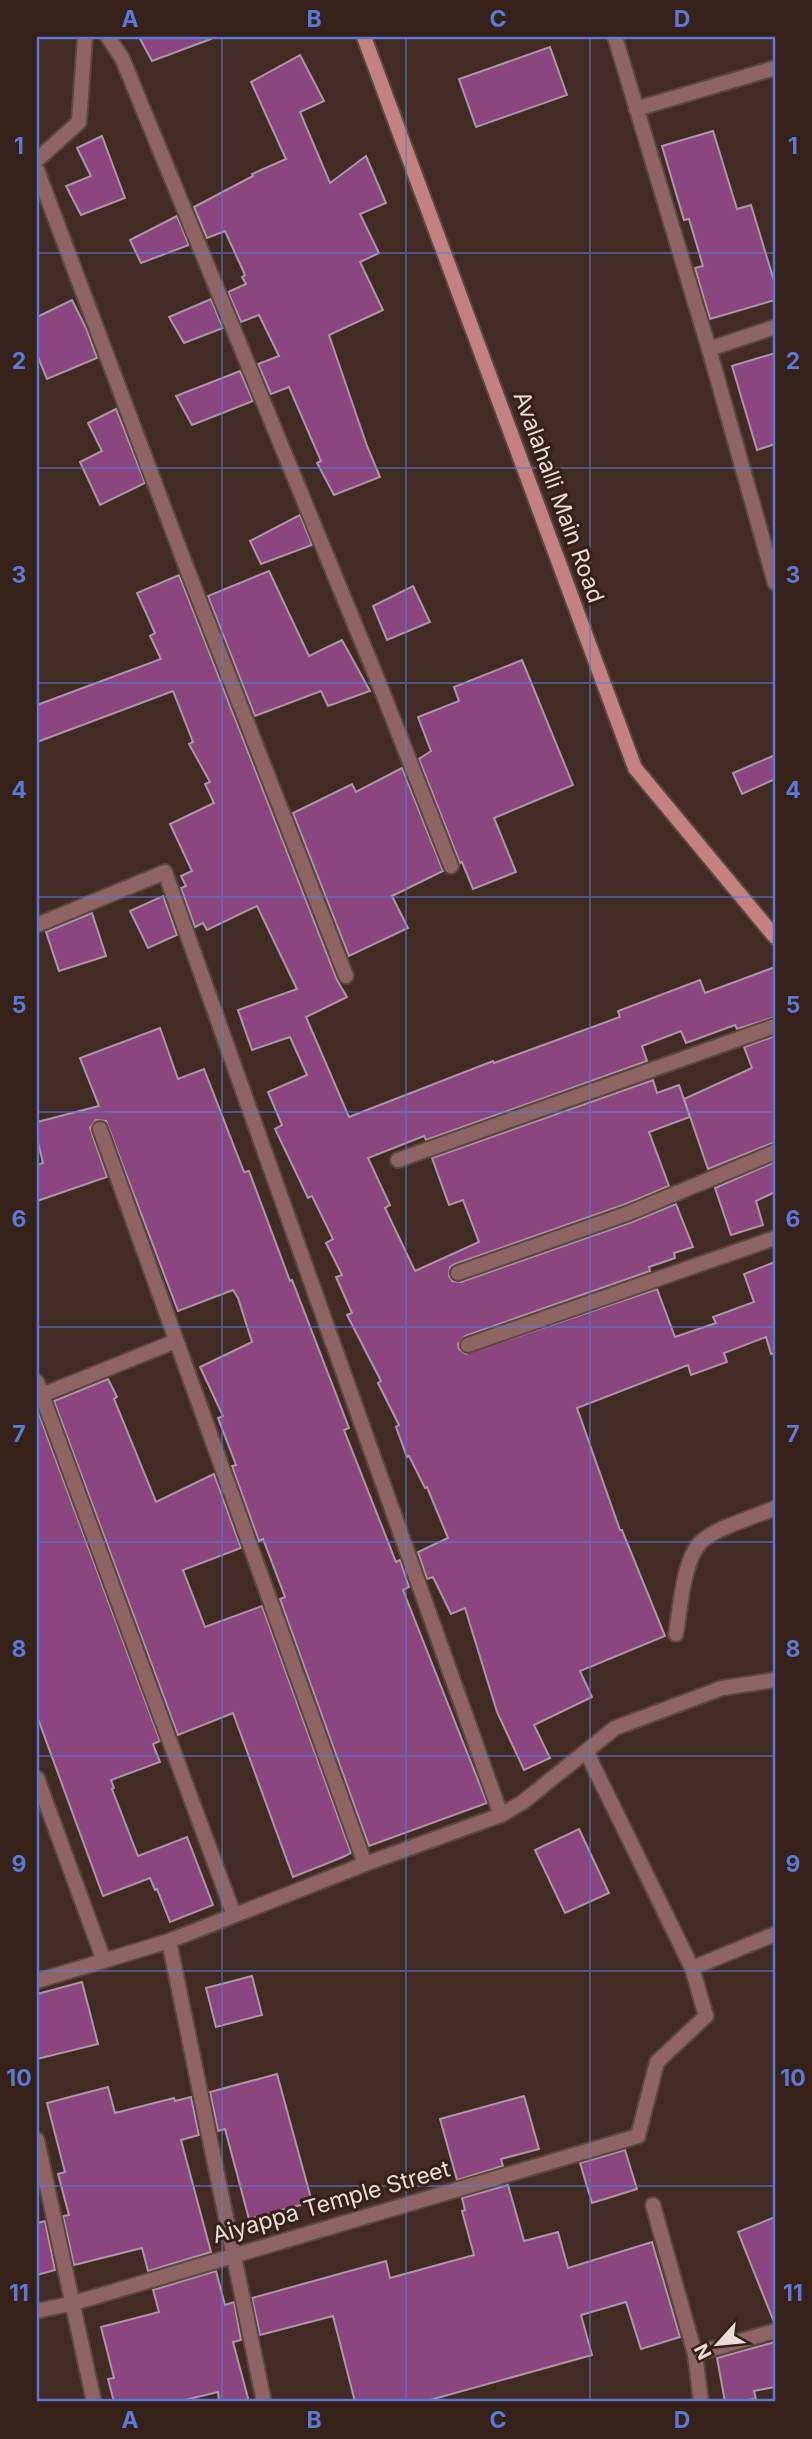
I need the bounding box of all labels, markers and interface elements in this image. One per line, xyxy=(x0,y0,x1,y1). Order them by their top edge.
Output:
text: A xyxy=(121,5,139,33)
text: B xyxy=(306,5,322,33)
text: C xyxy=(489,5,507,33)
text: D xyxy=(674,5,690,33)
text: 1 xyxy=(14,132,24,160)
text: 1 xyxy=(788,132,798,160)
text: 2 xyxy=(12,347,26,375)
text: 2 xyxy=(786,347,800,375)
street label: Avalahalli Main Road xyxy=(508,387,610,607)
text: 3 xyxy=(12,561,26,589)
text: 3 xyxy=(786,561,800,589)
text: 4 xyxy=(11,776,27,804)
text: 4 xyxy=(785,776,801,804)
text: 5 xyxy=(12,991,26,1019)
text: 5 xyxy=(786,991,800,1019)
text: 6 xyxy=(12,1205,26,1233)
text: 6 xyxy=(786,1205,800,1233)
text: 7 xyxy=(12,1420,26,1448)
text: 7 xyxy=(786,1420,800,1448)
text: 8 xyxy=(12,1635,26,1663)
text: 8 xyxy=(786,1635,800,1663)
text: 9 xyxy=(12,1850,26,1878)
text: 9 xyxy=(786,1850,800,1878)
text: 10 xyxy=(6,2064,32,2092)
text: 10 xyxy=(780,2064,806,2092)
street label: Aiyappa Temple Street xyxy=(209,2154,454,2249)
text: 11 xyxy=(9,2279,29,2307)
text: 11 xyxy=(783,2279,803,2307)
north arrow xyxy=(682,2310,752,2380)
text: N xyxy=(690,2340,717,2363)
text: A xyxy=(121,2406,139,2434)
text: B xyxy=(306,2406,322,2434)
text: C xyxy=(489,2406,507,2434)
text: D xyxy=(674,2406,690,2434)

